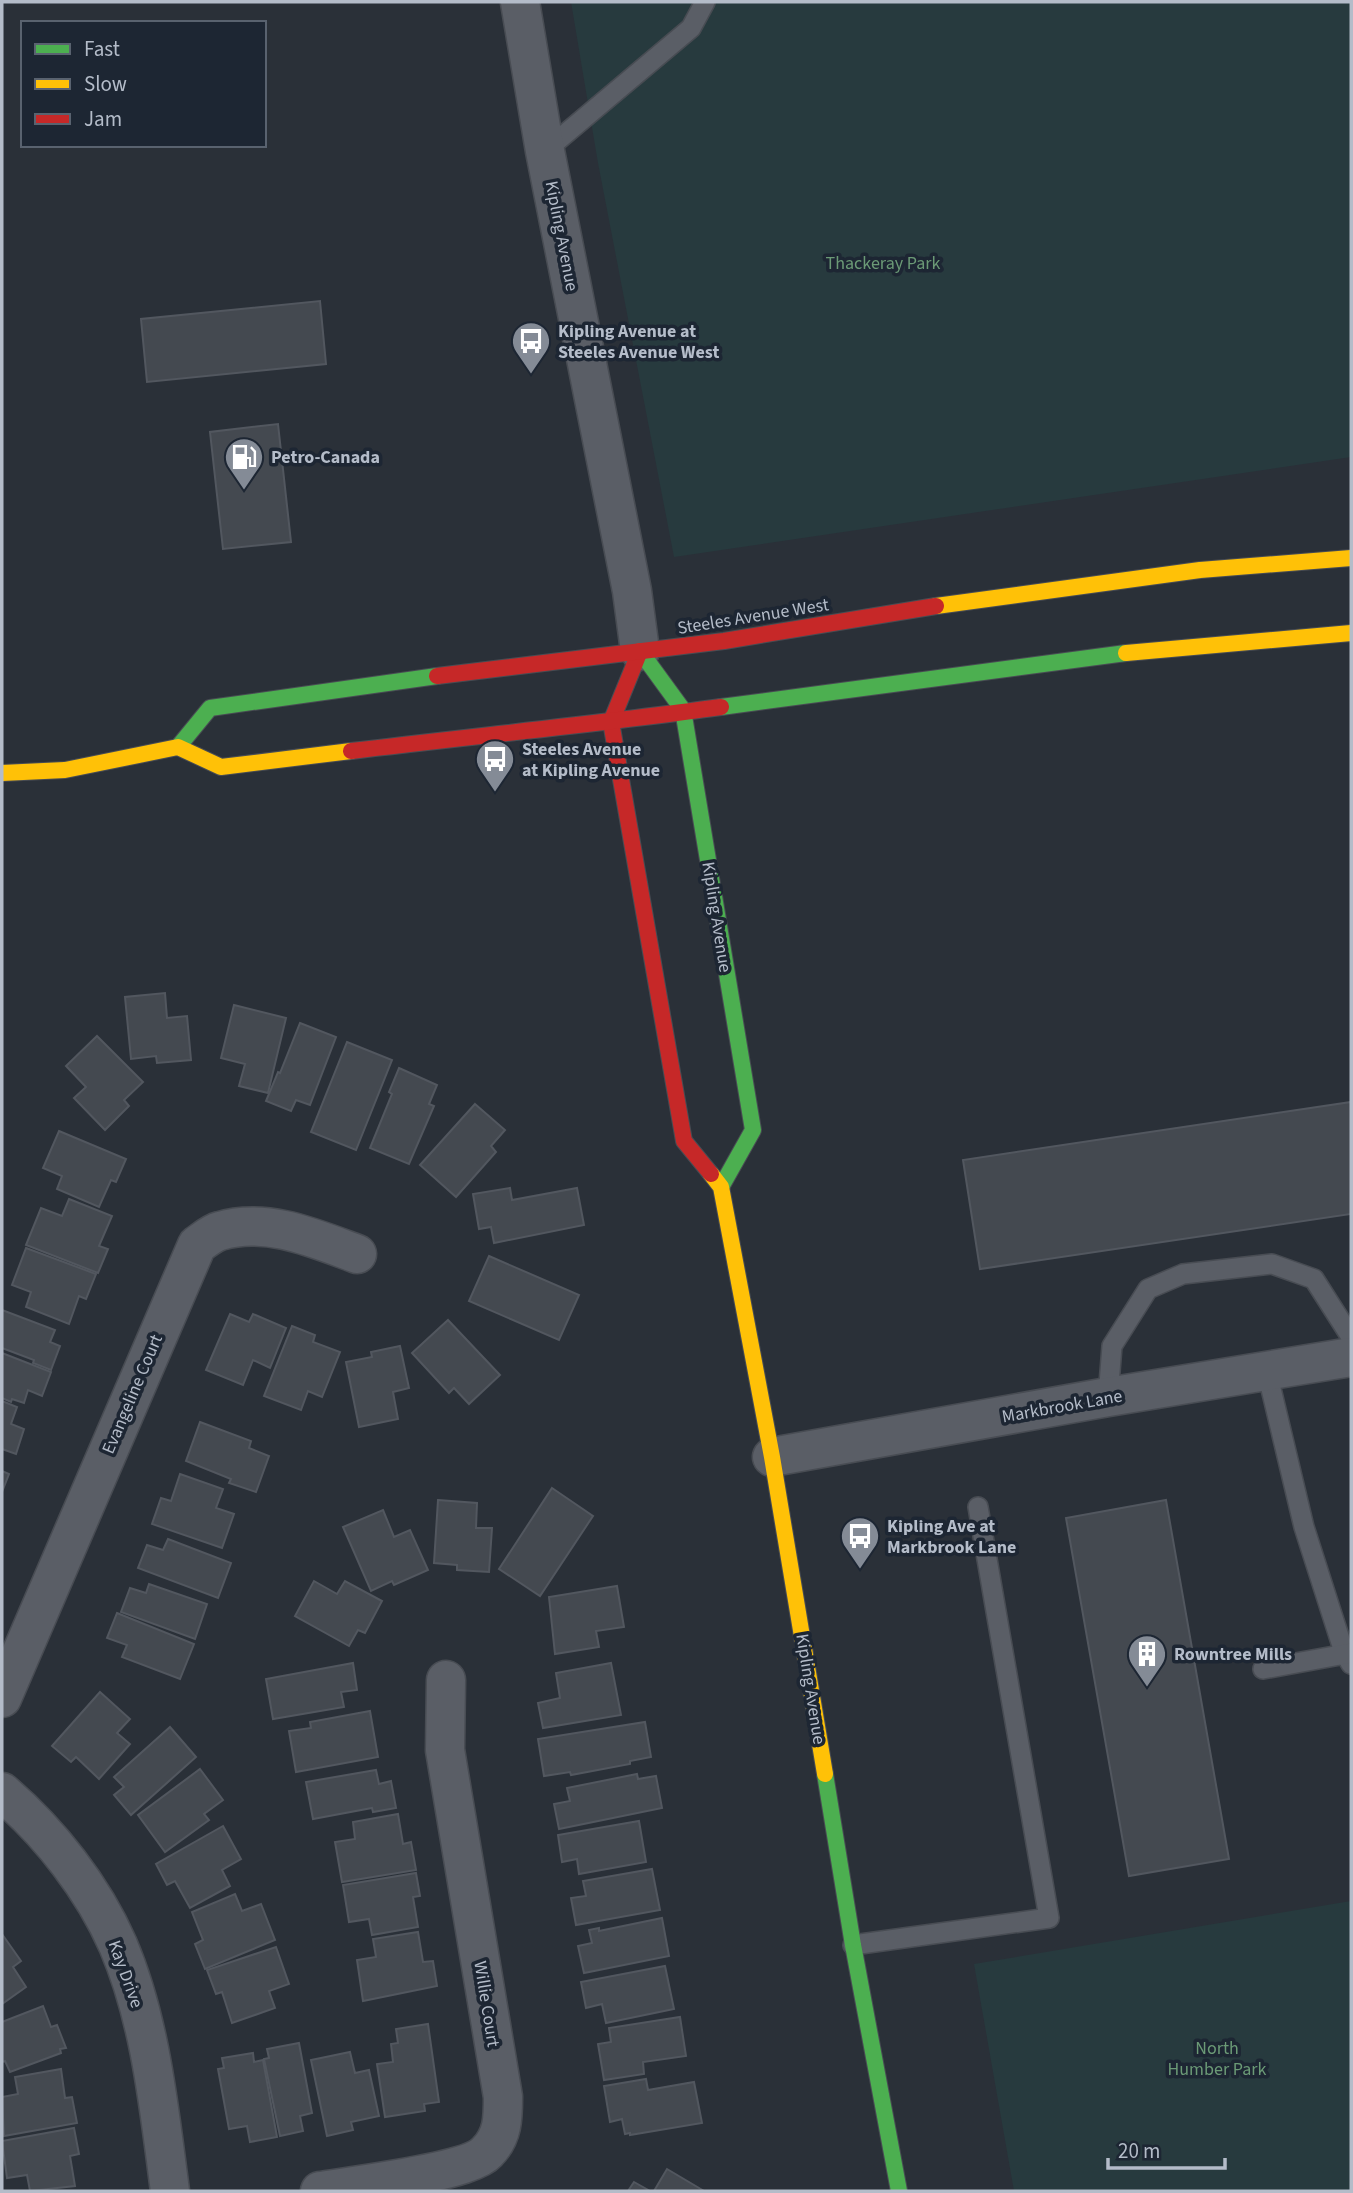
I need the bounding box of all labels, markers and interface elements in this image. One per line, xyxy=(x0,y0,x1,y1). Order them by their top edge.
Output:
legend xyxy=(21,21,266,147)
text: Fast xyxy=(84,34,120,64)
text: Slow xyxy=(84,69,127,99)
text: Jam xyxy=(84,104,122,134)
street label: Kipling Avenue xyxy=(539,179,584,293)
park label: Thackeray Park xyxy=(826,251,940,276)
place label: Kipling Avenue at Steeles Avenue West xyxy=(558,319,719,365)
bus stop icon: Kipling Avenue at Steeles Avenue West xyxy=(510,320,552,375)
fuel station icon: Petro-Canada xyxy=(223,436,265,491)
place label: Petro-Canada xyxy=(271,445,380,470)
street label: Steeles Avenue West xyxy=(676,592,831,641)
place label: Steeles Avenue at Kipling Avenue xyxy=(522,737,660,783)
bus stop icon: Steeles Avenue at Kipling Avenue xyxy=(474,738,516,793)
street label: Kipling Avenue xyxy=(695,860,738,974)
street label: Evangeline Court xyxy=(96,1331,169,1458)
street label: Markbrook Lane xyxy=(1000,1384,1124,1429)
place label: Kipling Ave at Markbrook Lane xyxy=(887,1514,1016,1560)
bus stop icon: Kipling Ave at Markbrook Lane xyxy=(839,1515,881,1570)
street label: Kipling Avenue xyxy=(789,1632,832,1746)
building icon: Rowntree Mills xyxy=(1126,1633,1168,1688)
place label: Rowntree Mills xyxy=(1174,1642,1292,1667)
street label: Kay Drive xyxy=(102,1937,149,2012)
street label: Willie Court xyxy=(467,1959,506,2049)
park label: North Humber Park xyxy=(1168,2036,1267,2082)
scale bar xyxy=(1108,2126,1225,2170)
text: 20 m xyxy=(1118,2136,1160,2166)

